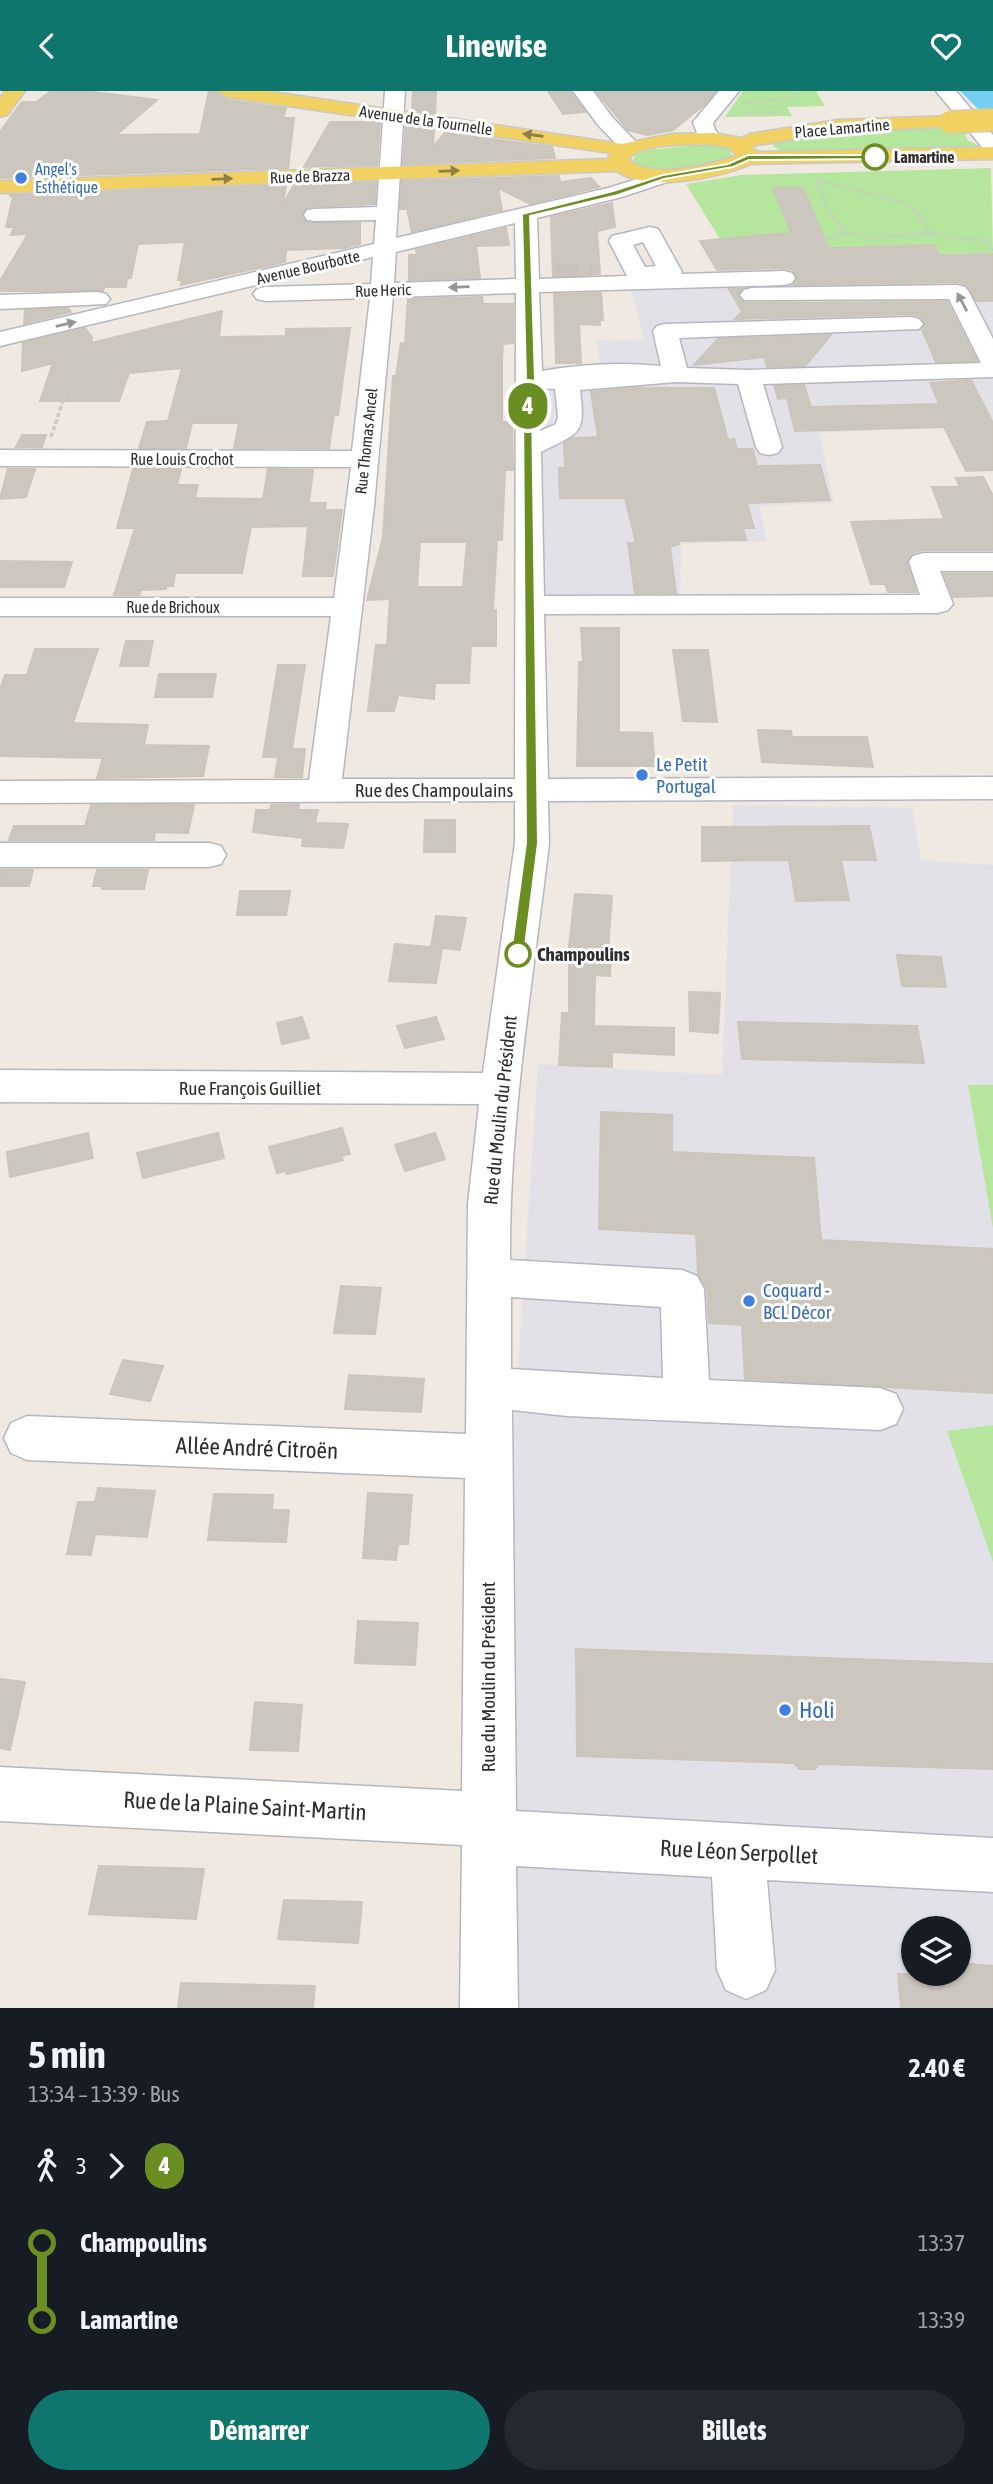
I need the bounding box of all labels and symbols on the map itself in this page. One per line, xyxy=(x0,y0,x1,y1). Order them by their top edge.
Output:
street label: Avenue de la Tournelle xyxy=(358,102,494,138)
street label: Place Lamartine xyxy=(794,115,890,141)
one-way arrow xyxy=(522,130,544,141)
marker: Lamartine xyxy=(862,144,888,170)
place label: Lamartine xyxy=(894,148,954,166)
place label: Angel's Esthétique xyxy=(35,160,98,197)
one-way arrow xyxy=(438,165,460,176)
street label: Rue de Brazza xyxy=(269,166,351,186)
marker: Angel's Esthétique xyxy=(13,170,29,186)
one-way arrow xyxy=(211,173,233,185)
street label: Avenue Bourbotte xyxy=(255,246,361,288)
street label: Rue Heric xyxy=(355,280,411,300)
one-way arrow xyxy=(447,282,469,293)
one-way arrow xyxy=(957,292,969,312)
one-way arrow xyxy=(56,318,78,329)
line badge: 4 xyxy=(505,383,551,429)
street label: Rue Thomas Ancel xyxy=(351,386,381,495)
street label: Rue Louis Crochot xyxy=(130,450,234,468)
street label: Rue de Brichoux xyxy=(126,598,220,616)
place label: Le Petit Portugal xyxy=(656,753,716,797)
marker: Le Petit Portugal xyxy=(634,767,650,783)
street label: Rue des Champoulains xyxy=(355,779,513,801)
marker: Champoulins xyxy=(505,941,531,967)
place label: Champoulins xyxy=(537,943,630,965)
street label: Rue du Moulin du Président xyxy=(479,1014,521,1206)
street label: Rue François Guilliet xyxy=(179,1077,321,1099)
place label: Coquard - BCL Décor xyxy=(763,1279,832,1323)
marker: Coquard - BCL Décor xyxy=(741,1293,757,1309)
street label: Allée André Citroën xyxy=(175,1432,339,1464)
street label: Rue du Moulin du Président xyxy=(477,1582,499,1772)
place label: Holi xyxy=(799,1697,835,1723)
marker: Holi xyxy=(777,1702,793,1718)
street label: Rue de la Plaine Saint-Martin xyxy=(123,1787,367,1825)
street label: Rue Léon Serpollet xyxy=(659,1835,819,1869)

